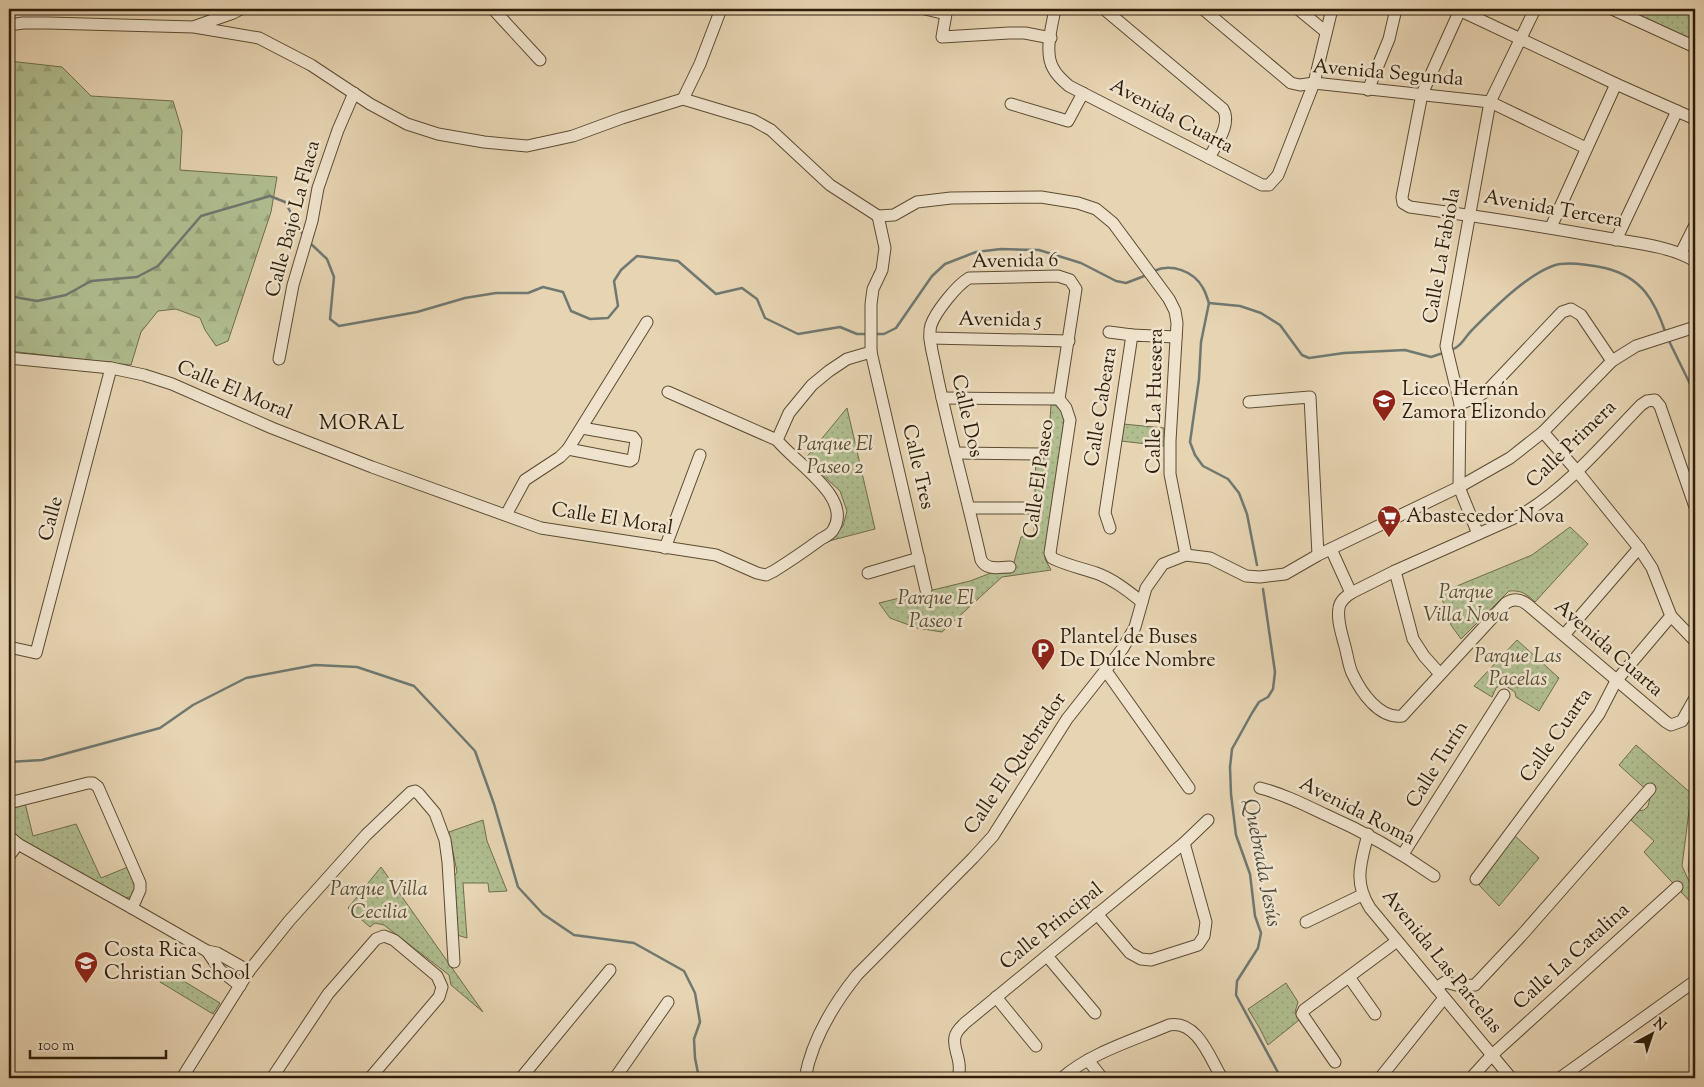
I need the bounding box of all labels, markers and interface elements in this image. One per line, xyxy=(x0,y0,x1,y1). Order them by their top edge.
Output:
street label: Avenida Segunda xyxy=(1311,53,1465,95)
street label: Avenida Cuarta xyxy=(1104,72,1238,162)
street label: Calle Bajo La Flaca xyxy=(259,137,329,301)
street label: Avenida Tercera xyxy=(1481,183,1625,237)
street label: Calle La Fabiola xyxy=(1417,186,1469,326)
street label: Avenida 6 xyxy=(972,247,1059,277)
street label: Avenida 5 xyxy=(958,306,1042,336)
street label: Calle La Huesera xyxy=(1140,328,1172,474)
street label: Calle Cabeara xyxy=(1078,345,1126,469)
street label: Calle El Moral xyxy=(172,354,297,429)
street label: Calle Dos xyxy=(942,372,990,460)
place label: Liceo Hernán Zamora Elizondo xyxy=(1402,376,1546,428)
school or university icon: Liceo Hernán Zamora Elizondo xyxy=(1371,388,1397,422)
street label: Calle Primera xyxy=(1520,394,1624,496)
district label: MORAL xyxy=(319,409,405,439)
street label: Calle El Paseo xyxy=(1017,418,1063,540)
street label: Calle Tres xyxy=(893,422,941,513)
park label: Parque El Paseo 2 xyxy=(797,431,873,483)
street label: Calle xyxy=(32,493,72,545)
street label: Calle El Moral xyxy=(549,496,675,544)
place label: Abastecedor Nova xyxy=(1406,503,1564,532)
supermarket icon: Abastecedor Nova xyxy=(1376,504,1402,538)
park label: Parque Villa Nova xyxy=(1423,579,1509,631)
park label: Parque El Paseo 1 xyxy=(898,585,974,637)
street label: Avenida Cuarta xyxy=(1547,593,1669,705)
place label: Plantel de Buses De Dulce Nombre xyxy=(1060,624,1216,676)
parking icon: Plantel de Buses De Dulce Nombre xyxy=(1030,637,1056,671)
park label: Parque Las Pacelas xyxy=(1474,643,1562,695)
street label: Calle Cuarta xyxy=(1514,683,1600,789)
street label: Calle El Quebrador xyxy=(958,687,1075,841)
street label: Calle Turín xyxy=(1400,715,1476,814)
street label: Avenida Roma xyxy=(1294,770,1420,854)
water label: Quebrada Jesús xyxy=(1234,797,1288,929)
park label: Parque Villa Cecilia xyxy=(330,876,428,928)
street label: Calle Principal xyxy=(994,876,1110,978)
street label: Avenida Las Parcelas xyxy=(1374,884,1508,1041)
street label: Calle La Catalina xyxy=(1507,897,1637,1017)
place label: Costa Rica Christian School xyxy=(104,937,251,989)
school or university icon: Costa Rica Christian School xyxy=(73,950,99,984)
north arrow xyxy=(1626,1010,1676,1060)
text: N xyxy=(1648,1014,1670,1037)
scale bar xyxy=(30,1027,166,1059)
text: 100 m xyxy=(38,1036,75,1057)

